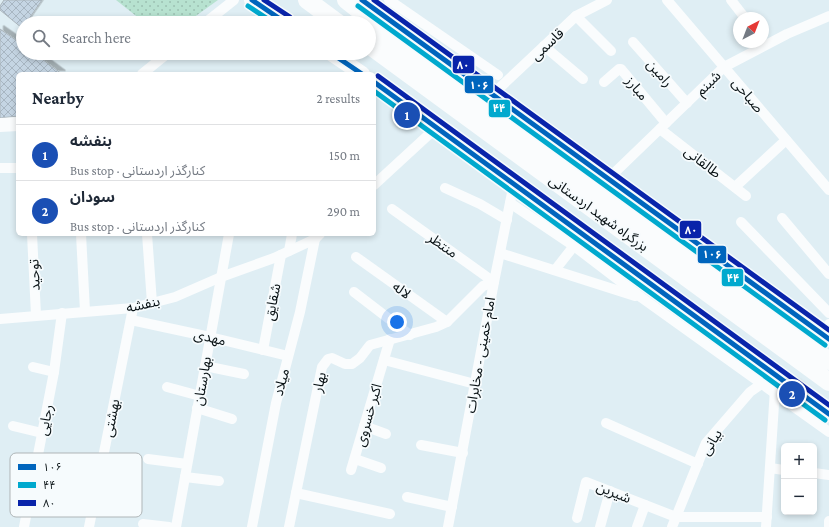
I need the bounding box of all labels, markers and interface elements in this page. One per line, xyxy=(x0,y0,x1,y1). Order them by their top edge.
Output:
north arrow xyxy=(733,12,769,48)
search box xyxy=(16,16,376,60)
street label: قاسمی xyxy=(527,25,568,64)
icon: search xyxy=(30,27,52,49)
text: Search here xyxy=(62,30,131,46)
line badge: ۸۰ xyxy=(452,55,475,74)
street label: رامین xyxy=(643,56,676,91)
text: ۸۰ xyxy=(457,59,469,71)
street label: شبنم xyxy=(692,67,726,101)
street label: مبارز xyxy=(621,72,652,104)
line badge: ۱۰۶ xyxy=(464,75,494,94)
street label: صباحی xyxy=(728,75,767,116)
text: ۱۰۶ xyxy=(470,79,488,91)
text: Nearby xyxy=(32,89,84,108)
text: 2 results xyxy=(317,91,360,106)
line badge: ۴۴ xyxy=(488,99,511,118)
pin: 1 xyxy=(394,100,420,130)
text: ۴۴ xyxy=(493,102,505,114)
text: بنفشه xyxy=(70,133,112,149)
street label: طالقانی xyxy=(681,143,725,182)
text: 1 xyxy=(43,148,47,163)
text: 150 m xyxy=(329,148,360,163)
text: Bus stop · کنارگذر اردستانی xyxy=(70,163,205,178)
street label: بزرگراه شهید اردستانی xyxy=(546,172,652,255)
text: سودان xyxy=(70,189,115,205)
text: 2 xyxy=(42,204,48,219)
text: 290 m xyxy=(327,204,360,219)
text: Bus stop · کنارگذر اردستانی xyxy=(70,219,205,234)
line badge: ۸۰ xyxy=(679,220,702,239)
text: ۸۰ xyxy=(685,224,697,236)
street label: منتظر xyxy=(424,228,461,262)
line badge: ۱۰۶ xyxy=(697,245,727,264)
text: ۱۰۶ xyxy=(703,248,721,260)
street label: توحید xyxy=(25,259,44,291)
line badge: ۴۴ xyxy=(721,268,744,287)
text: ۴۴ xyxy=(727,272,739,284)
street label: لاله xyxy=(390,278,414,302)
street label: شقایق xyxy=(261,282,285,322)
street label: بنفشه xyxy=(125,293,162,315)
street label: امام خمینی - مخابرات xyxy=(462,296,501,415)
your location xyxy=(387,312,407,332)
street label: مهدی xyxy=(192,326,228,349)
street label: بهارستان xyxy=(190,355,215,407)
street label: میلاد xyxy=(270,367,292,397)
street label: بهار xyxy=(309,370,330,395)
pin: 2 xyxy=(779,379,805,409)
street label: اکبر خسروی xyxy=(351,382,386,449)
street label: بهشتی xyxy=(99,397,124,439)
street label: رجایی xyxy=(34,403,57,437)
street label: بیانی xyxy=(697,426,726,458)
map controls xyxy=(781,443,817,515)
button: + xyxy=(781,443,817,479)
legend xyxy=(10,453,142,517)
text: ۱۰۶ xyxy=(43,461,62,473)
street label: شیرین xyxy=(594,478,634,507)
text: ۴۴ xyxy=(43,479,56,491)
button: − xyxy=(781,479,817,515)
text: ۸۰ xyxy=(43,497,56,509)

